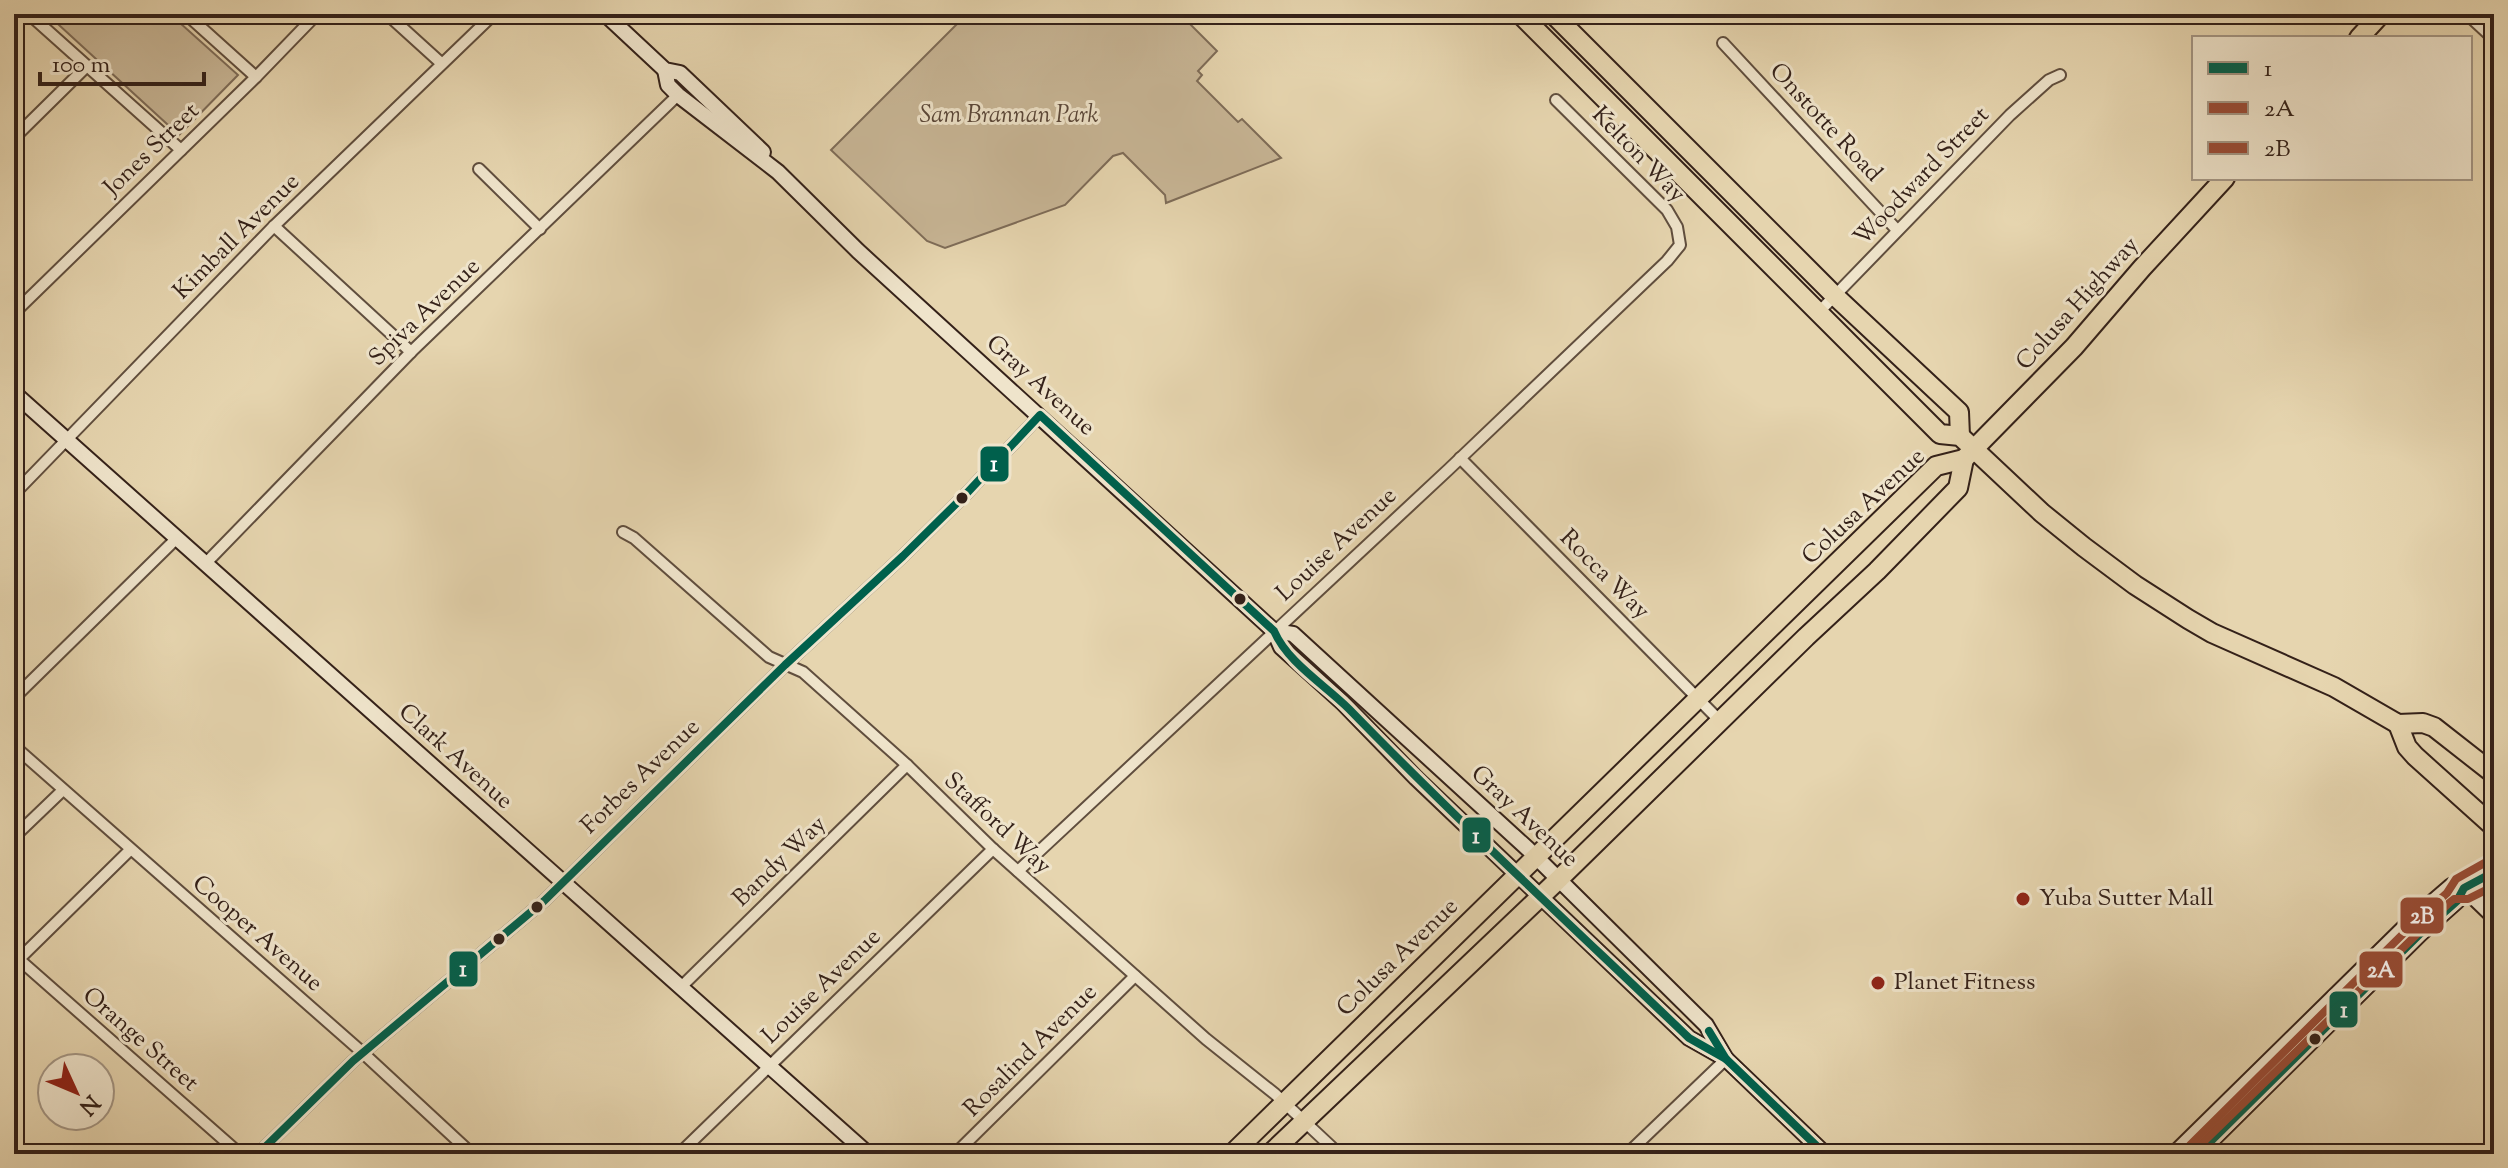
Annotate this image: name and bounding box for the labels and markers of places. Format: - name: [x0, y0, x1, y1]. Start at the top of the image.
- unlabelled marker: [954, 490, 970, 506]
- unlabelled marker: [1232, 591, 1248, 607]
- place label: Yuba Sutter Mall: [2039, 882, 2214, 916]
- marker: Yuba Sutter Mall: [2014, 890, 2032, 908]
- unlabelled marker: [529, 899, 545, 915]
- unlabelled marker: [491, 931, 507, 947]
- place label: Planet Fitness: [1894, 966, 2035, 1000]
- marker: Planet Fitness: [1869, 974, 1887, 992]
- unlabelled marker: [2307, 1031, 2323, 1047]

